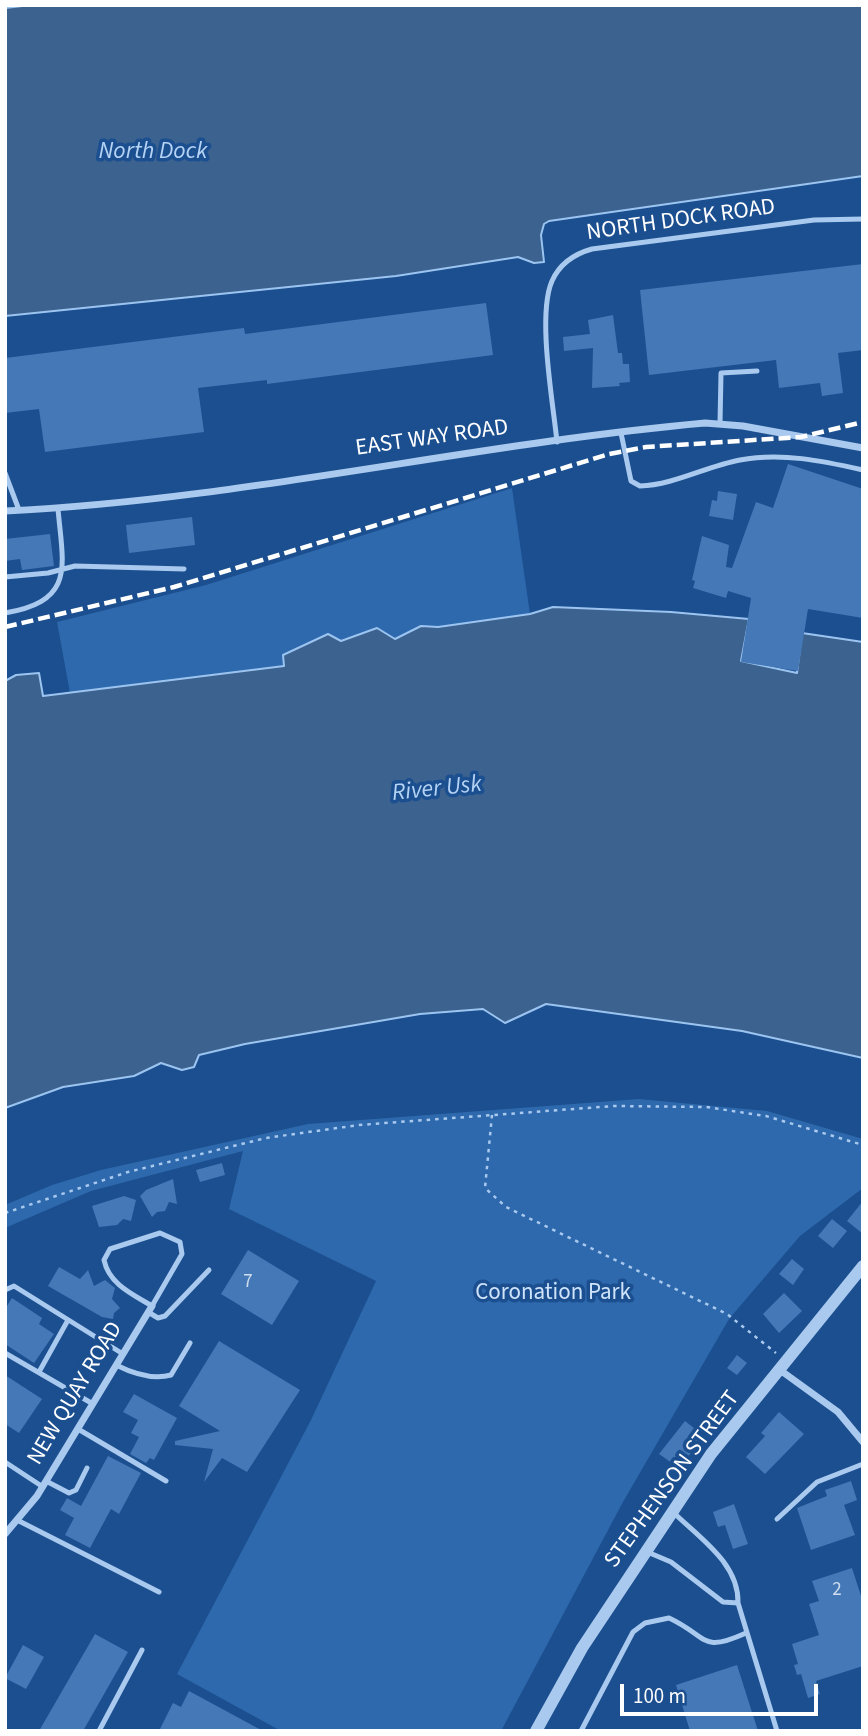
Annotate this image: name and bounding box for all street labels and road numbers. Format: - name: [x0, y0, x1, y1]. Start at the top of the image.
- street label: NORTH DOCK ROAD: [585, 194, 777, 248]
- street label: EAST WAY ROAD: [354, 415, 510, 463]
- street label: NEW QUAY ROAD: [22, 1318, 130, 1470]
- street label: STEPHENSON STREET: [599, 1386, 747, 1574]

